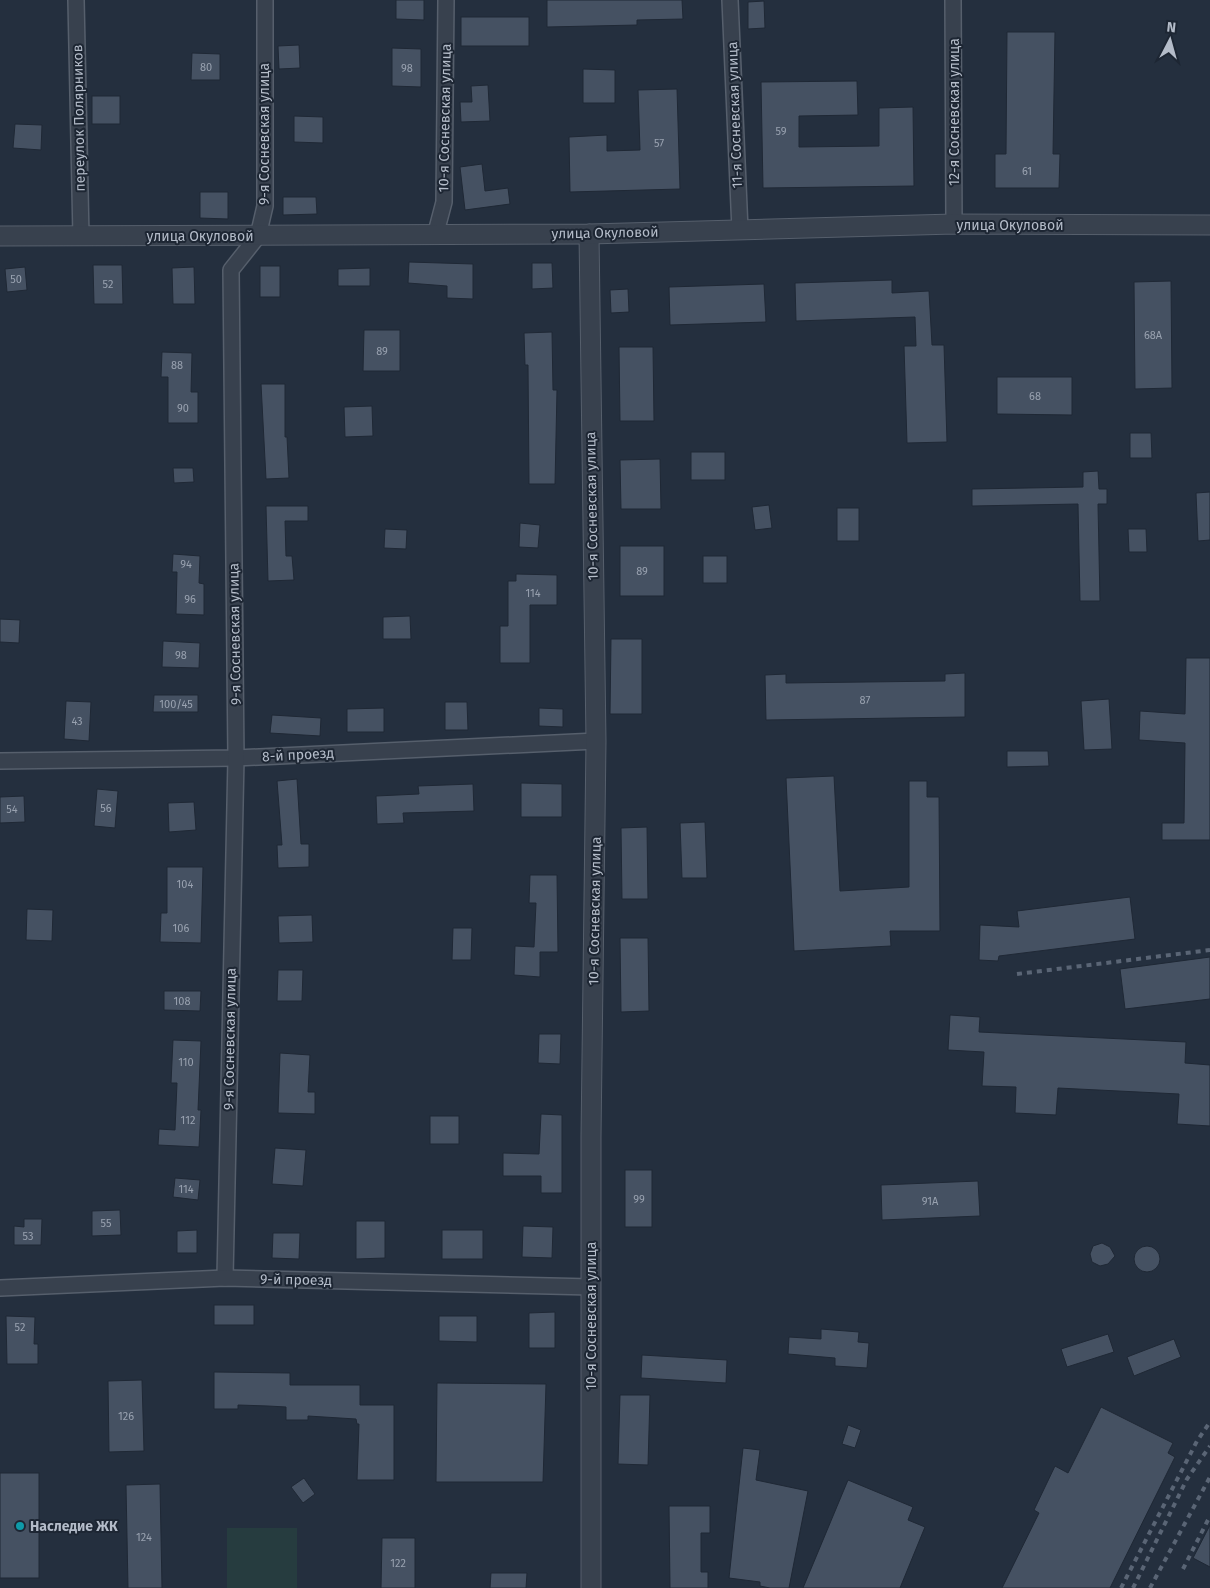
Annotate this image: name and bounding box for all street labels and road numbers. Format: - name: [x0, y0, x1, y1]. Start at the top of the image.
- street label: 12-я Сосневская улица: [946, 38, 963, 186]
- street label: 11-я Сосневская улица: [724, 41, 746, 189]
- street label: 10-я Сосневская улица: [435, 43, 455, 193]
- street label: переулок Полярников: [69, 44, 89, 192]
- street label: 9-я Сосневская улица: [256, 63, 273, 205]
- street label: улица Окуловой: [956, 217, 1064, 234]
- street label: улица Окуловой: [551, 224, 659, 242]
- street label: улица Окуловой: [146, 228, 254, 245]
- street label: 10-я Сосневская улица: [582, 431, 602, 581]
- street label: 9-я Сосневская улица: [225, 563, 245, 705]
- street label: 8-й проезд: [262, 745, 335, 765]
- street label: 10-я Сосневская улица: [585, 836, 605, 986]
- street label: 9-я Сосневская улица: [220, 968, 240, 1110]
- street label: 10-я Сосневская улица: [583, 1242, 600, 1390]
- street label: 9-й проезд: [260, 1271, 332, 1289]

